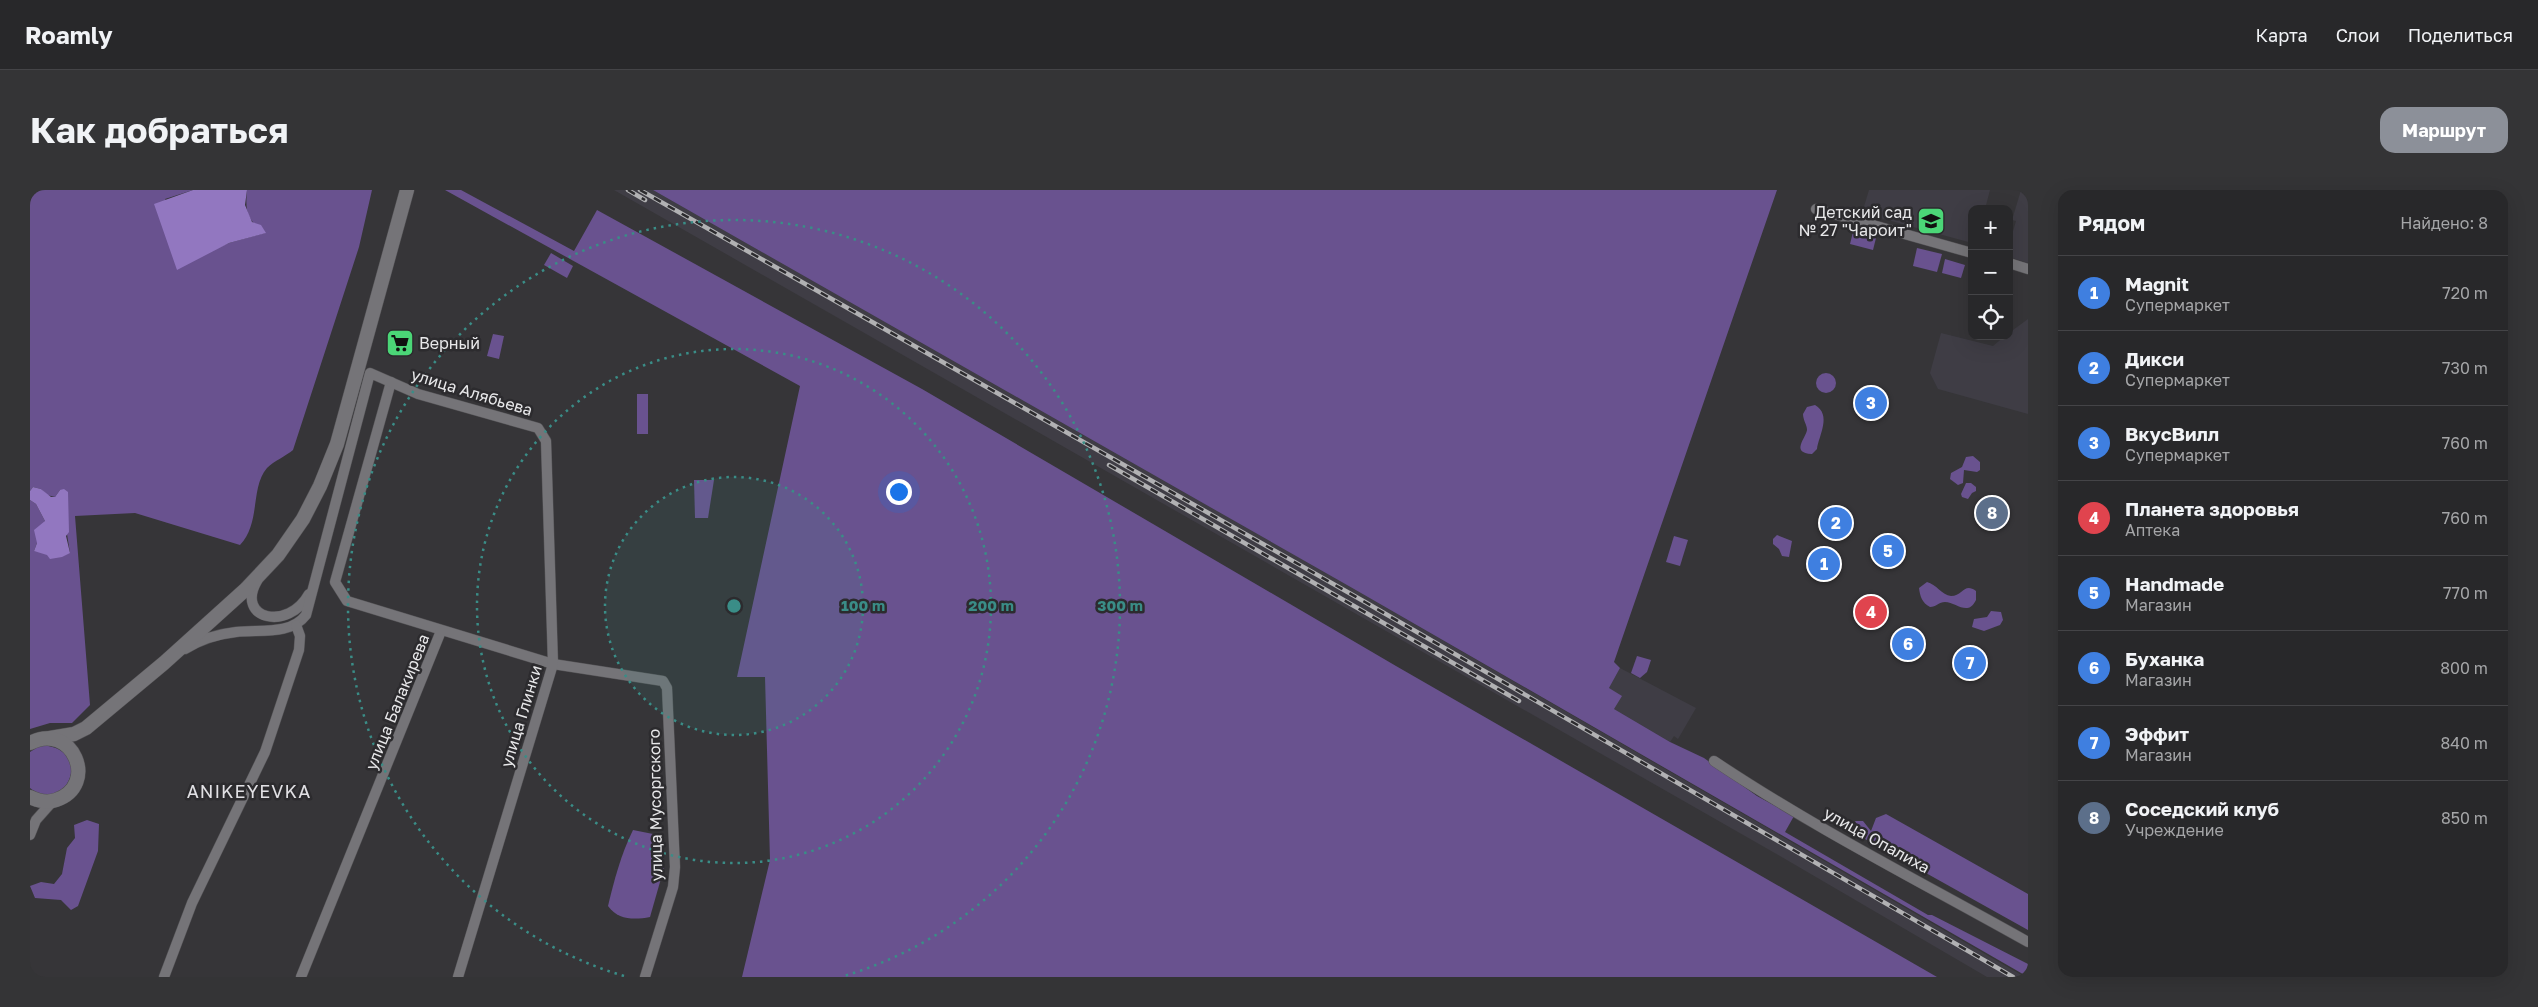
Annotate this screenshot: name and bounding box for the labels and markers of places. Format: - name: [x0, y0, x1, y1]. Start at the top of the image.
- place label: Детский сад № 27 "Чароит": [1798, 202, 1912, 240]
- school or university icon: Детский сад № 27 "Чароит": [1916, 206, 1946, 236]
- supermarket icon: Верный: [385, 328, 415, 358]
- place label: Верный: [419, 333, 480, 353]
- pin: 3: [1855, 384, 1887, 422]
- pin: 8: [1976, 494, 2008, 532]
- pin: 2: [1820, 504, 1852, 542]
- pin: 5: [1872, 532, 1904, 570]
- pin: 1: [1808, 545, 1840, 583]
- pin: 4: [1855, 593, 1887, 631]
- centre of rings: [725, 597, 743, 615]
- pin: 6: [1892, 625, 1924, 663]
- pin: 7: [1954, 644, 1986, 682]

